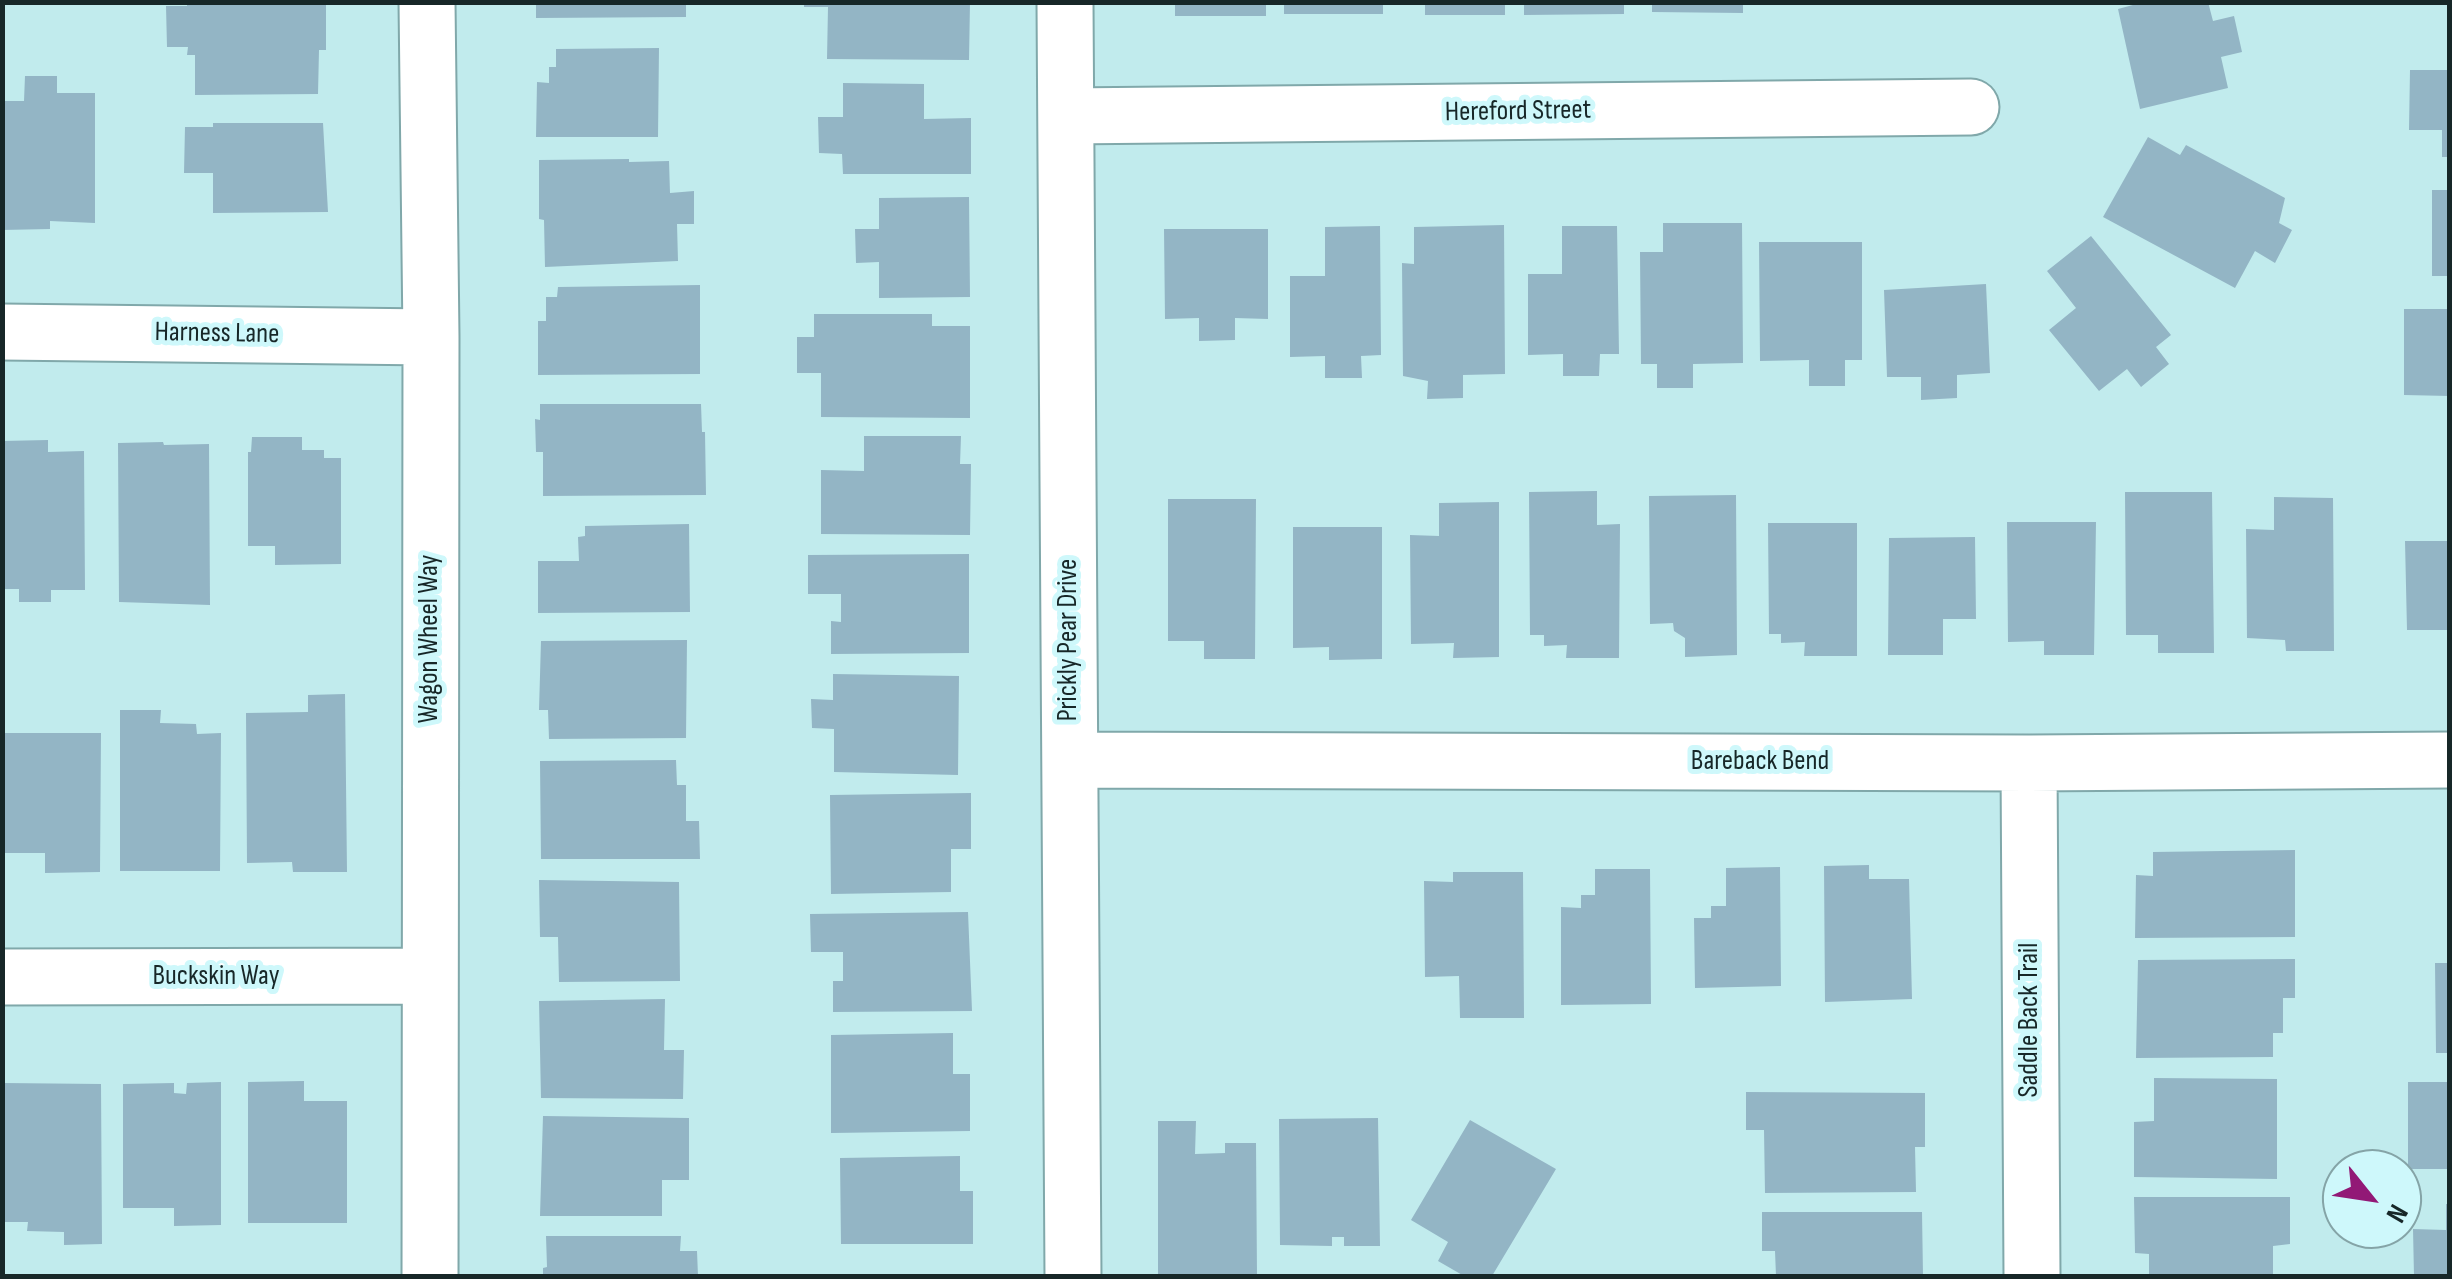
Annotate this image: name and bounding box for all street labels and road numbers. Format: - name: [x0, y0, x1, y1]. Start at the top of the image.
- street label: Hereford Street: [1445, 94, 1591, 130]
- street label: Harness Lane: [154, 316, 280, 352]
- street label: Wagon Wheel Way: [413, 555, 447, 723]
- street label: Prickly Pear Drive: [1052, 559, 1086, 721]
- street label: Bareback Bend: [1691, 745, 1829, 779]
- street label: Saddle Back Trail: [2013, 943, 2047, 1097]
- street label: Buckskin Way: [153, 960, 279, 994]

